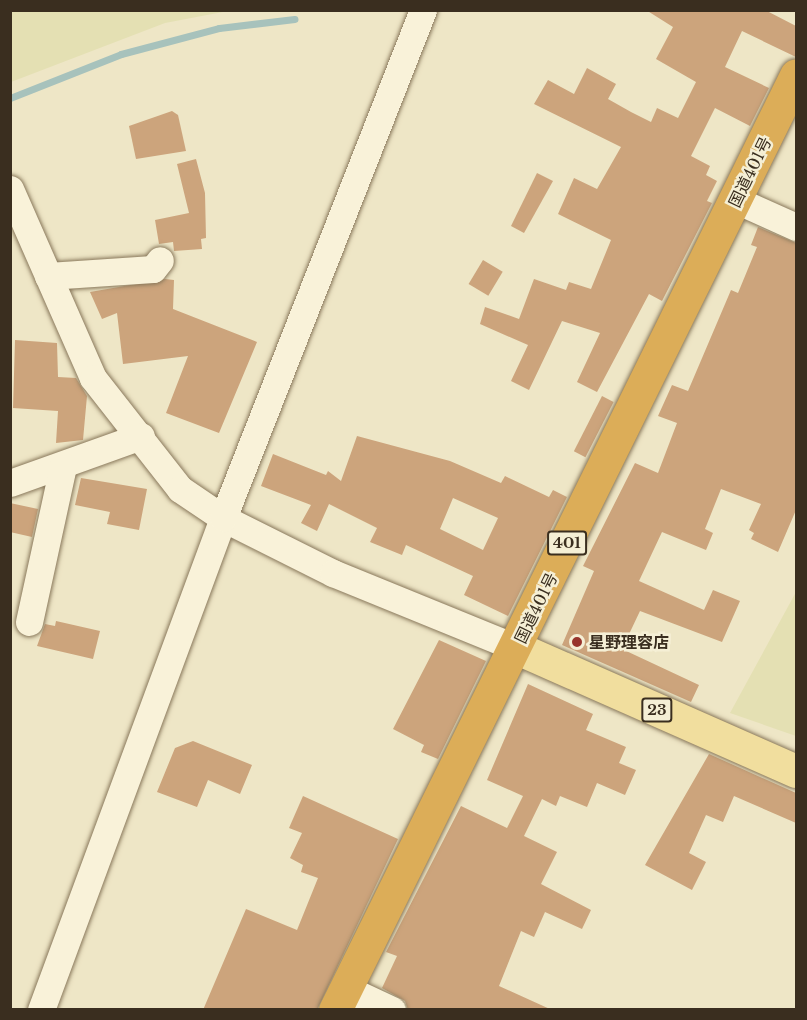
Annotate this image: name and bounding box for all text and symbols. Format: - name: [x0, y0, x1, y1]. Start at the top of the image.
- street label: 国道401号: [725, 134, 775, 210]
- road number: 401: [546, 531, 588, 555]
- street label: 国道401号: [511, 570, 561, 646]
- place label: 星野理容店: [589, 632, 669, 652]
- marker: 星野理容店: [570, 635, 584, 649]
- road number: 23: [640, 698, 674, 722]

